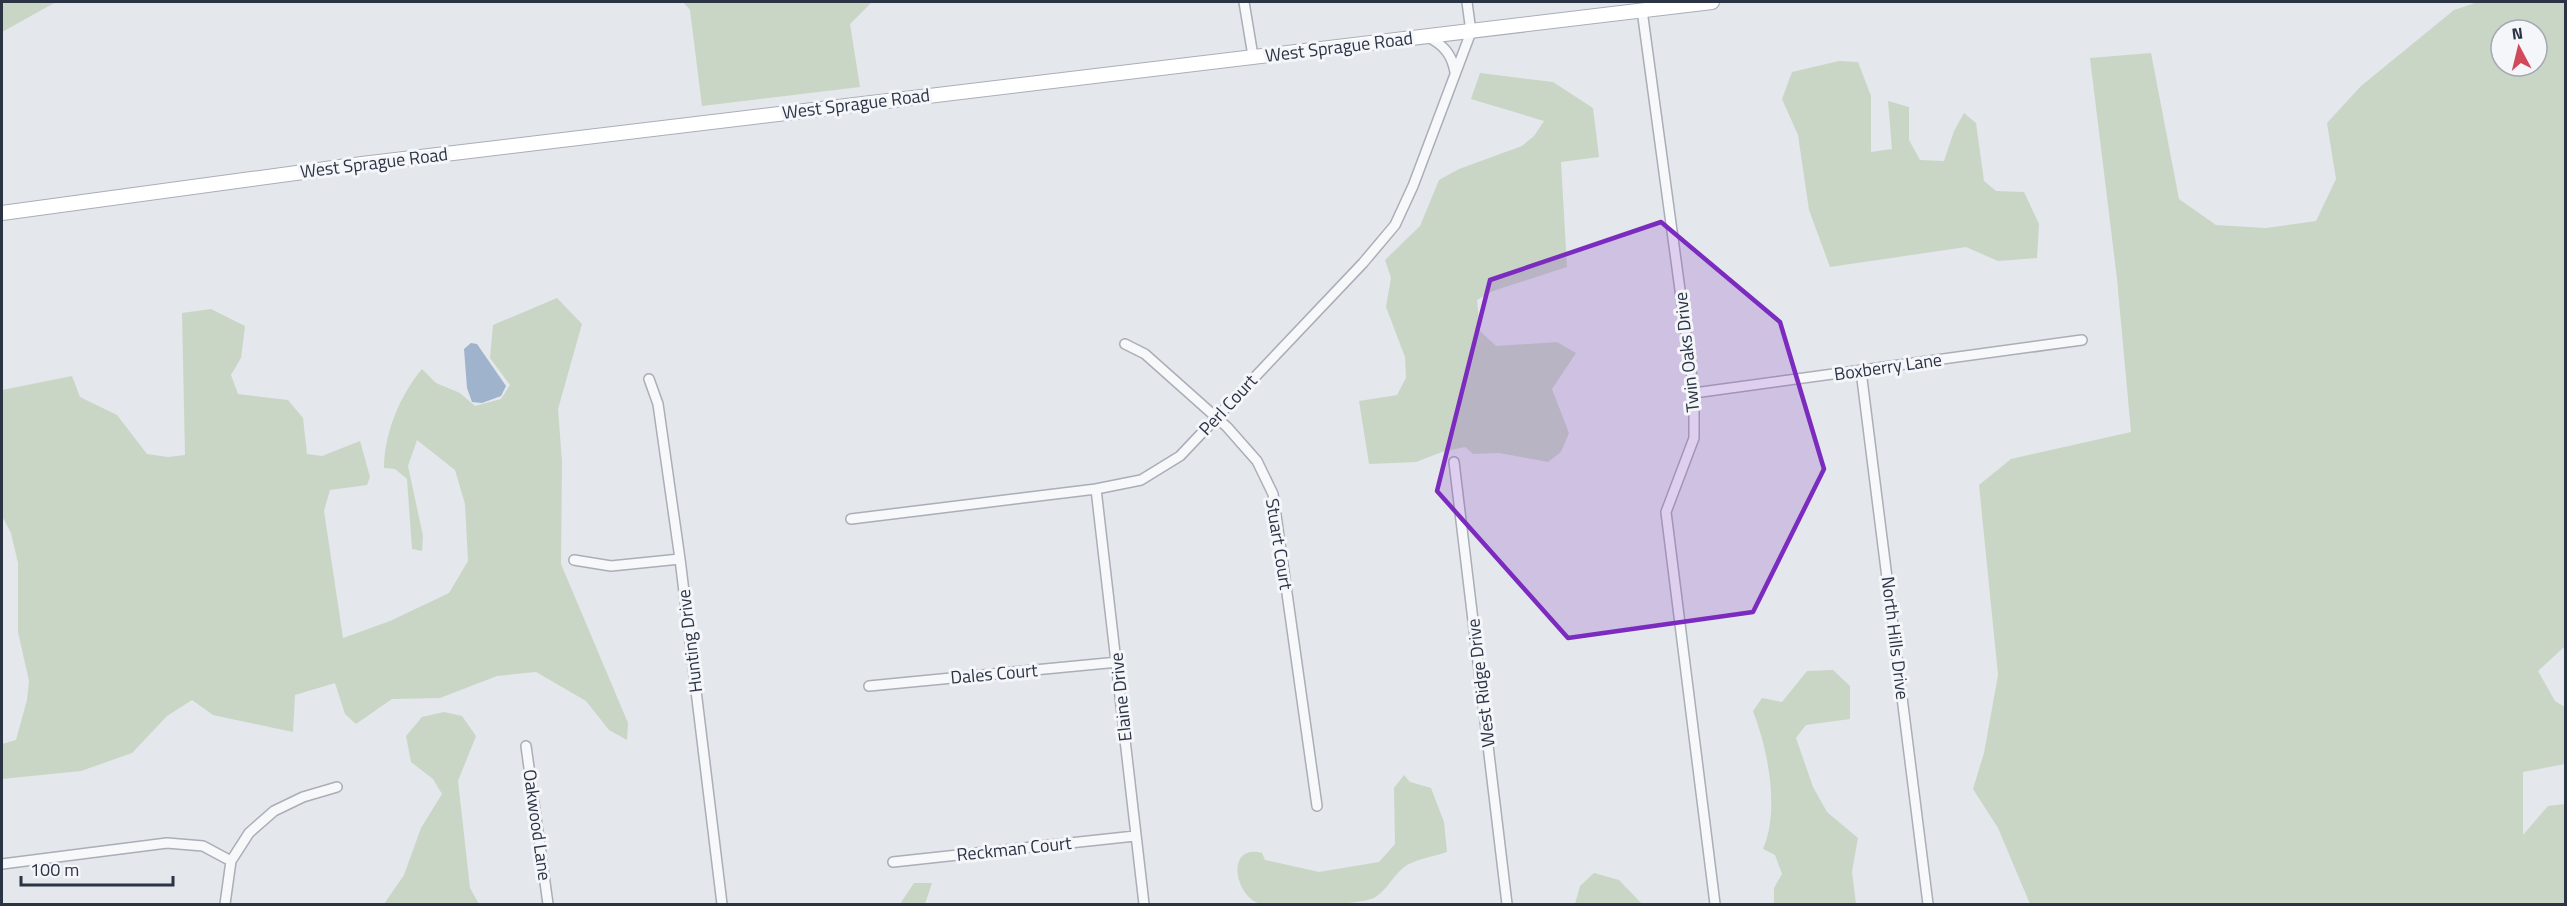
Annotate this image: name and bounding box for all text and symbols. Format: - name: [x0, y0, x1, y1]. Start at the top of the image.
- north arrow: [2489, 18, 2549, 78]
- text: N: [2510, 21, 2524, 46]
- street label: West Sprague Road: [1264, 24, 1414, 69]
- street label: West Sprague Road: [781, 81, 931, 126]
- street label: West Sprague Road: [299, 140, 449, 185]
- street label: Twin Oaks Drive: [1667, 291, 1706, 413]
- street label: Boxberry Lane: [1832, 346, 1944, 387]
- street label: Perl Court: [1192, 367, 1264, 441]
- street label: Stuart Court: [1259, 496, 1300, 592]
- street label: North Hills Drive: [1875, 575, 1916, 701]
- street label: Hunting Drive: [670, 588, 709, 694]
- street label: West Ridge Drive: [1459, 617, 1502, 749]
- street label: Elaine Drive: [1102, 651, 1139, 743]
- street label: Dales Court: [949, 656, 1039, 691]
- street label: Oakwood Lane: [516, 768, 559, 882]
- street label: Reckman Court: [955, 829, 1073, 868]
- scale bar: [21, 849, 172, 887]
- text: 100 m: [30, 856, 79, 883]

